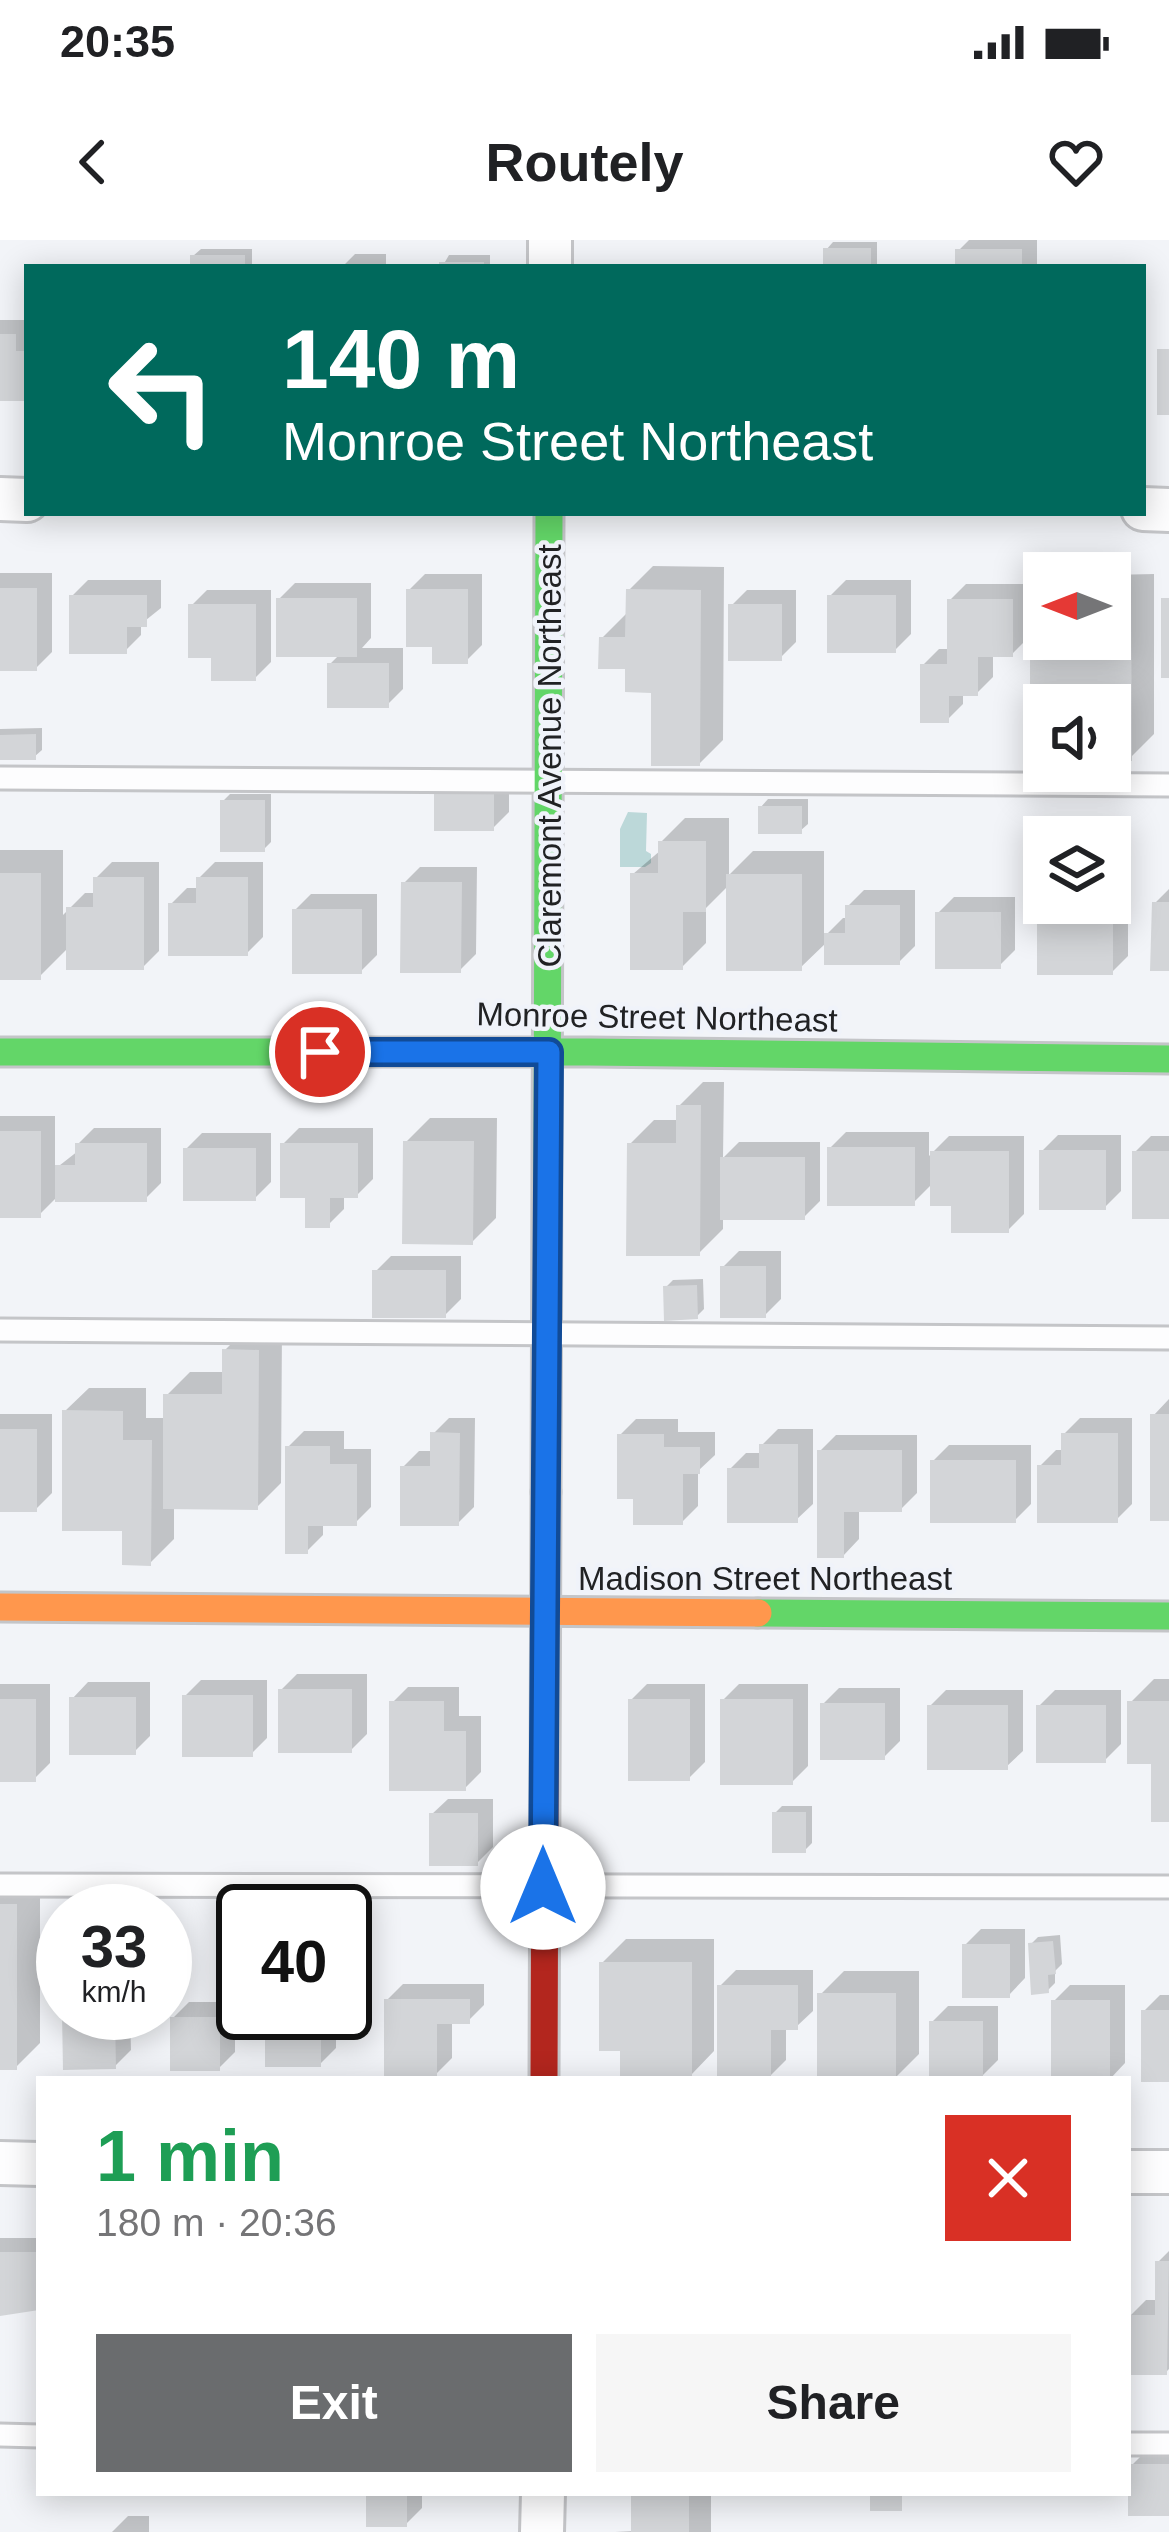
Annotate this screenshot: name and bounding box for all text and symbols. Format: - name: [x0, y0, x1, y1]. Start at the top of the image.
- text: 20:35: [60, 16, 175, 67]
- icon: back: [60, 129, 126, 195]
- icon: heart: [1043, 129, 1109, 195]
- text: Routely: [485, 132, 684, 192]
- icon: left: [84, 312, 240, 468]
- text: 140 m: [282, 312, 520, 406]
- text: Monroe Street Northeast: [282, 411, 873, 471]
- street label: Claremont Avenue Northeast: [531, 544, 568, 968]
- north arrow: [1023, 552, 1131, 660]
- map controls: [1023, 552, 1131, 924]
- button: sound: [1023, 684, 1131, 792]
- button: layers: [1023, 816, 1131, 924]
- street label: Monroe Street Northeast: [476, 995, 838, 1039]
- pin: [269, 1001, 371, 1103]
- icon: arrive: [287, 1019, 353, 1085]
- street label: Madison Street Northeast: [578, 1560, 952, 1597]
- position arrow: [480, 1824, 606, 1950]
- speed limit sign: 40: [216, 1884, 372, 2040]
- text: 33: [81, 1913, 147, 1980]
- text: km/h: [81, 1975, 147, 2008]
- button: close: [945, 2115, 1071, 2241]
- text: 1 min: [96, 2116, 284, 2196]
- text: 180 m · 20:36: [96, 2201, 337, 2244]
- button: Exit: [96, 2334, 572, 2472]
- button: Share: [596, 2334, 1071, 2472]

